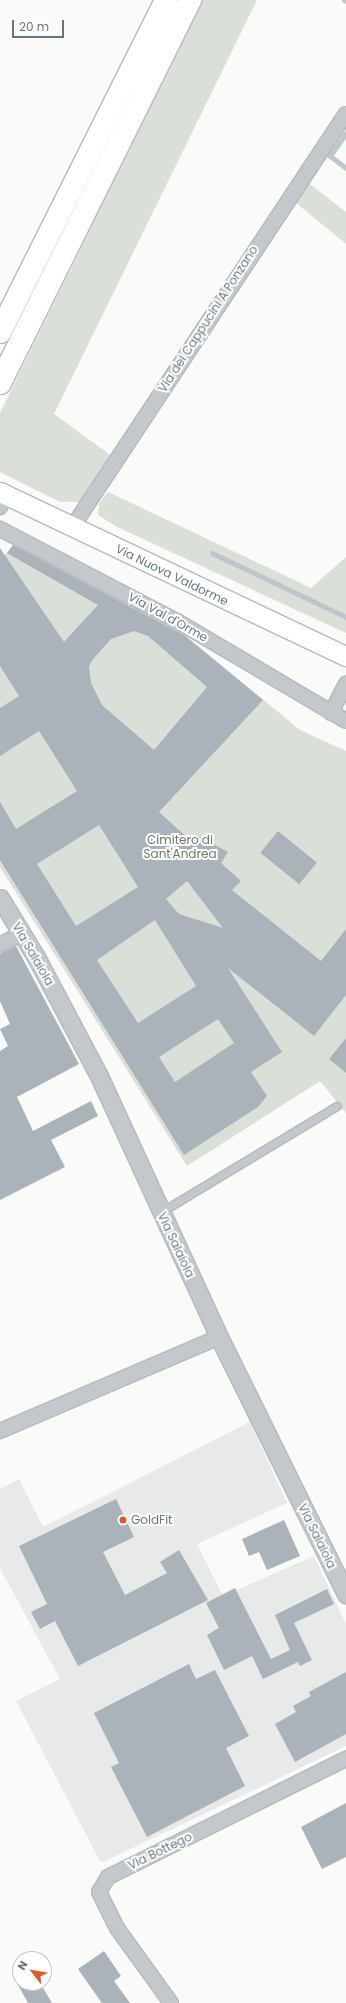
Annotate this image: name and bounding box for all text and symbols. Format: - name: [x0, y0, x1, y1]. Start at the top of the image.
- scale bar: [14, 12, 66, 38]
- text: 20 m: [19, 18, 49, 35]
- street label: Via dei Cappucini A Ponzano: [155, 243, 261, 395]
- street label: Via Nuova Valdorme: [113, 541, 231, 609]
- street label: Via Val d'Orme: [126, 589, 210, 645]
- park label: Cimitero di Sant'Andrea: [143, 833, 217, 861]
- street label: Via Salaiola: [9, 920, 57, 988]
- street label: Via Salaiola: [155, 1210, 197, 1280]
- street label: Via Salaiola: [295, 1501, 339, 1571]
- place label: GoldFit: [131, 1513, 172, 1527]
- marker: GoldFit: [118, 1515, 128, 1525]
- street label: Via Bottego: [126, 1829, 194, 1873]
- north arrow: [12, 1951, 52, 1991]
- text: N: [14, 1958, 32, 1973]

